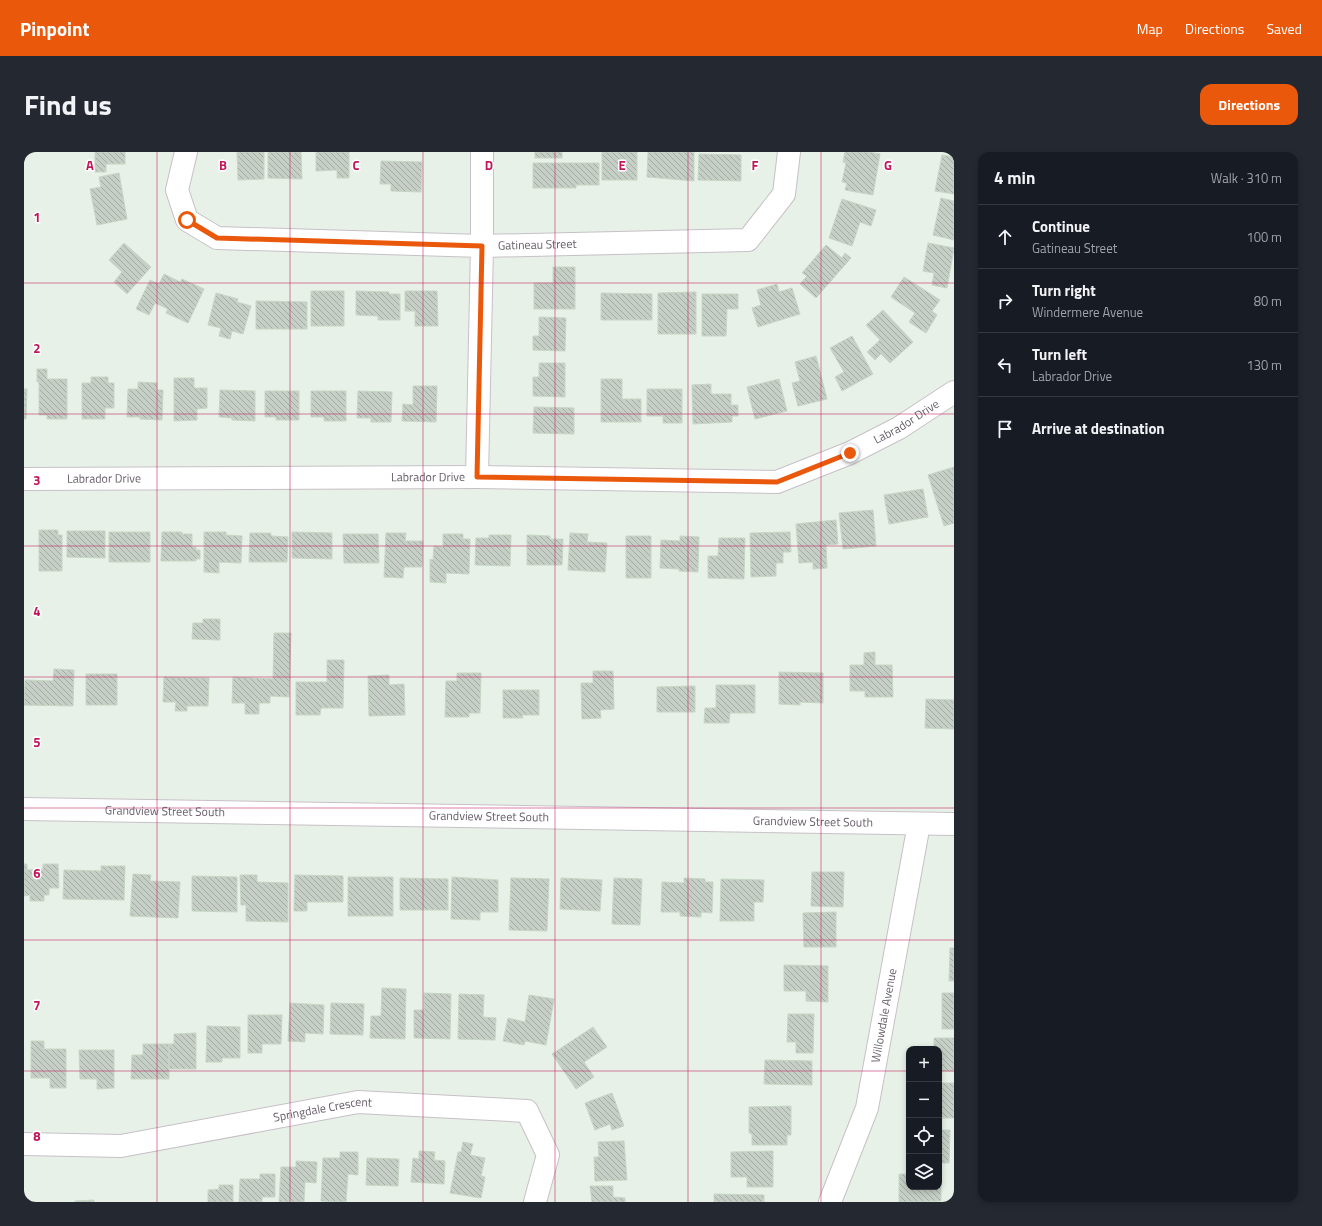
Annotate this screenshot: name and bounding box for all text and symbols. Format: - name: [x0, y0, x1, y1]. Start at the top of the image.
- text: Pinpoint: [20, 14, 89, 43]
- text: Map: [1137, 18, 1163, 39]
- text: Directions: [1185, 18, 1244, 39]
- text: Saved: [1266, 18, 1302, 39]
- text: Find us: [24, 83, 112, 126]
- button: Directions: [1200, 84, 1298, 125]
- text: A: [86, 155, 94, 175]
- text: B: [219, 155, 227, 175]
- text: C: [352, 155, 360, 175]
- text: D: [485, 155, 493, 175]
- text: E: [618, 155, 626, 175]
- text: F: [752, 155, 759, 175]
- text: G: [884, 155, 892, 175]
- text: 4 min: [994, 165, 1035, 191]
- text: Walk · 310 m: [1211, 168, 1282, 188]
- text: 1: [33, 207, 41, 227]
- route start: [178, 211, 196, 229]
- text: Continue: [1032, 215, 1090, 238]
- icon: ahead: [994, 226, 1016, 248]
- text: 100 m: [1246, 227, 1282, 247]
- street label: Gatineau Street: [498, 234, 578, 255]
- text: Gatineau Street: [1032, 238, 1117, 258]
- text: Turn right: [1032, 279, 1096, 302]
- icon: right: [994, 290, 1016, 312]
- text: 80 m: [1254, 291, 1282, 311]
- text: Windermere Avenue: [1032, 302, 1143, 322]
- text: 2: [33, 338, 41, 358]
- text: Turn left: [1032, 343, 1087, 366]
- icon: left: [994, 354, 1016, 376]
- text: 130 m: [1246, 355, 1282, 375]
- text: Labrador Drive: [1032, 366, 1112, 386]
- street label: Labrador Drive: [870, 394, 943, 449]
- text: Arrive at destination: [1032, 417, 1165, 440]
- icon: arrive: [994, 418, 1016, 440]
- route end: [841, 444, 859, 462]
- street label: Labrador Drive: [391, 467, 465, 486]
- street label: Labrador Drive: [67, 468, 141, 488]
- text: 3: [33, 470, 41, 490]
- text: 4: [33, 601, 41, 621]
- text: 5: [33, 732, 41, 752]
- street label: Grandview Street South: [105, 800, 225, 821]
- street label: Grandview Street South: [429, 806, 549, 826]
- street label: Grandview Street South: [753, 811, 873, 832]
- text: 6: [33, 863, 41, 883]
- street label: Willowdale Avenue: [865, 967, 901, 1064]
- text: 7: [33, 995, 41, 1015]
- map controls: [906, 1046, 942, 1190]
- button: +: [906, 1046, 942, 1082]
- button: −: [906, 1082, 942, 1118]
- street label: Springdale Crescent: [271, 1092, 373, 1127]
- button: locate: [906, 1118, 942, 1154]
- text: 8: [33, 1126, 41, 1146]
- button: layers: [906, 1154, 942, 1190]

